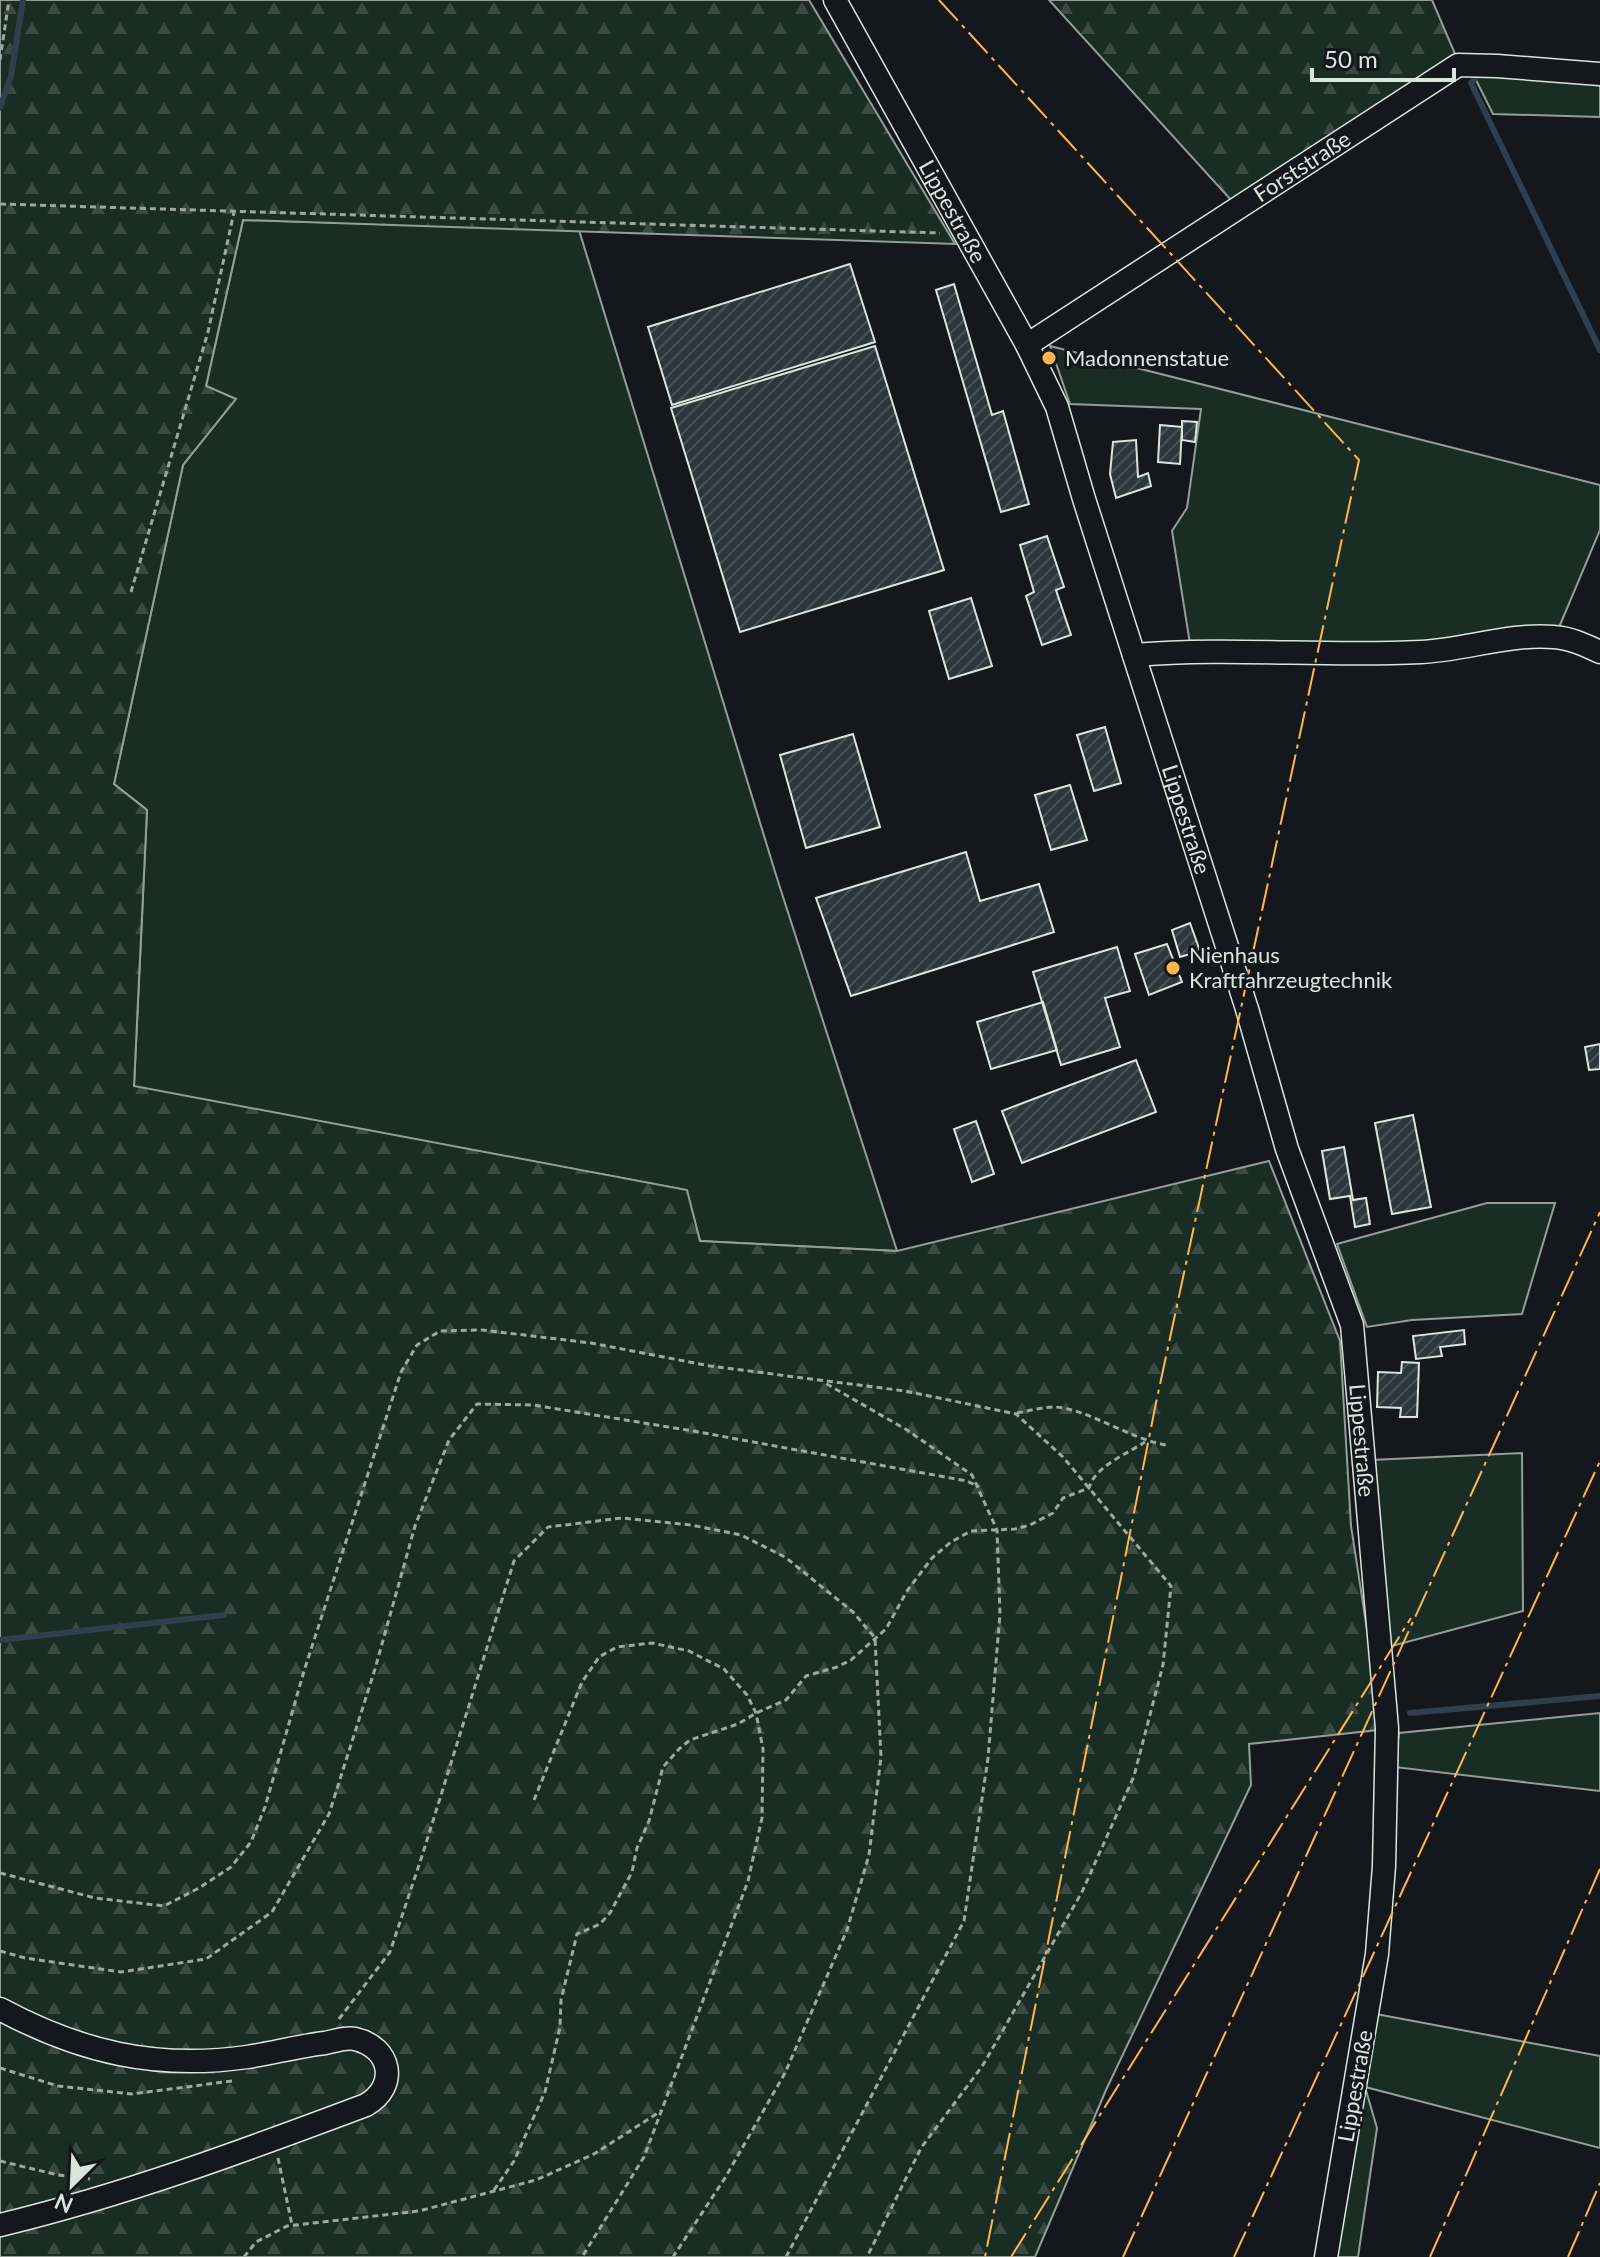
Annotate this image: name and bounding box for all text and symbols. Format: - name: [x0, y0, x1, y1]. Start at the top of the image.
- scale bar: [1312, 32, 1454, 82]
- text: 50 m: [1324, 44, 1378, 73]
- street label: Forststraße: [1248, 125, 1355, 207]
- street label: Lippestraße: [914, 155, 993, 267]
- place label: Madonnenstatue: [1065, 344, 1229, 371]
- marker: Madonnenstatue: [1040, 349, 1058, 367]
- street label: Lippestraße: [1157, 761, 1217, 877]
- place label: Nienhaus Kraftfahrzeugtechnik: [1189, 941, 1393, 993]
- marker: Nienhaus Kraftfahrzeugtechnik: [1164, 959, 1182, 977]
- street label: Lippestraße: [1344, 1383, 1381, 1498]
- street label: Lippestraße: [1331, 2028, 1378, 2144]
- north arrow: [32, 2145, 112, 2225]
- text: N: [50, 2188, 77, 2220]

